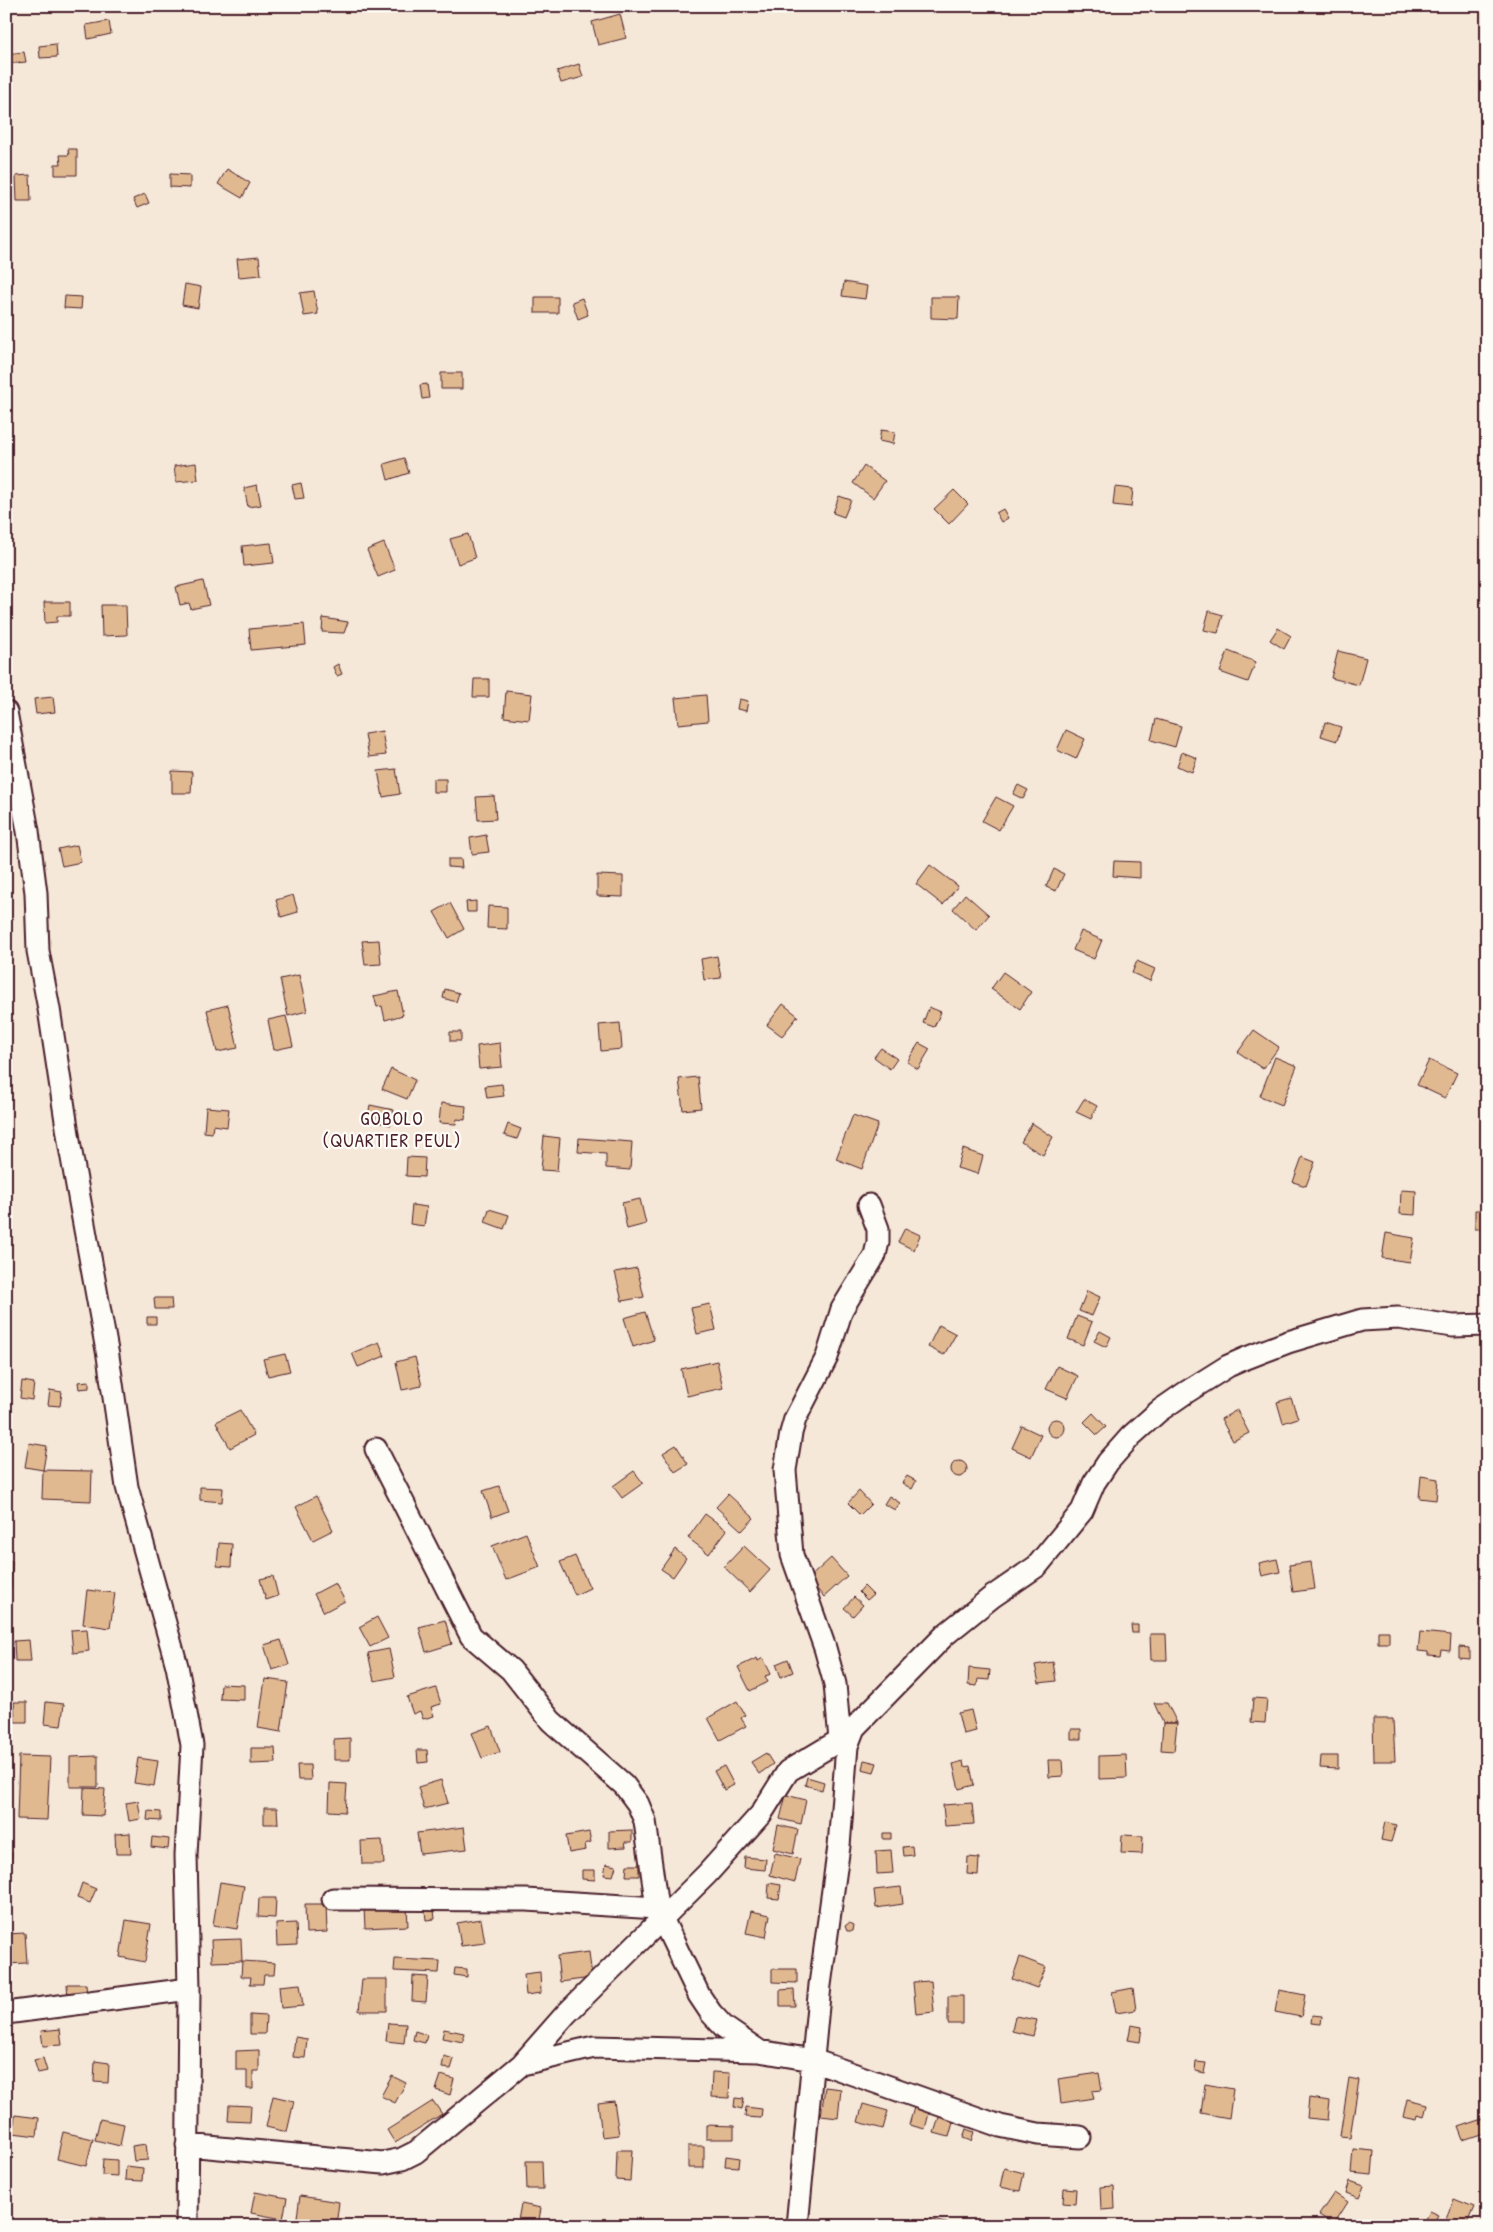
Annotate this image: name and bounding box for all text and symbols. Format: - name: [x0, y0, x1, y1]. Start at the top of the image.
- district label: GOBOLO (QUARTIER PEUL): [323, 1105, 461, 1153]

